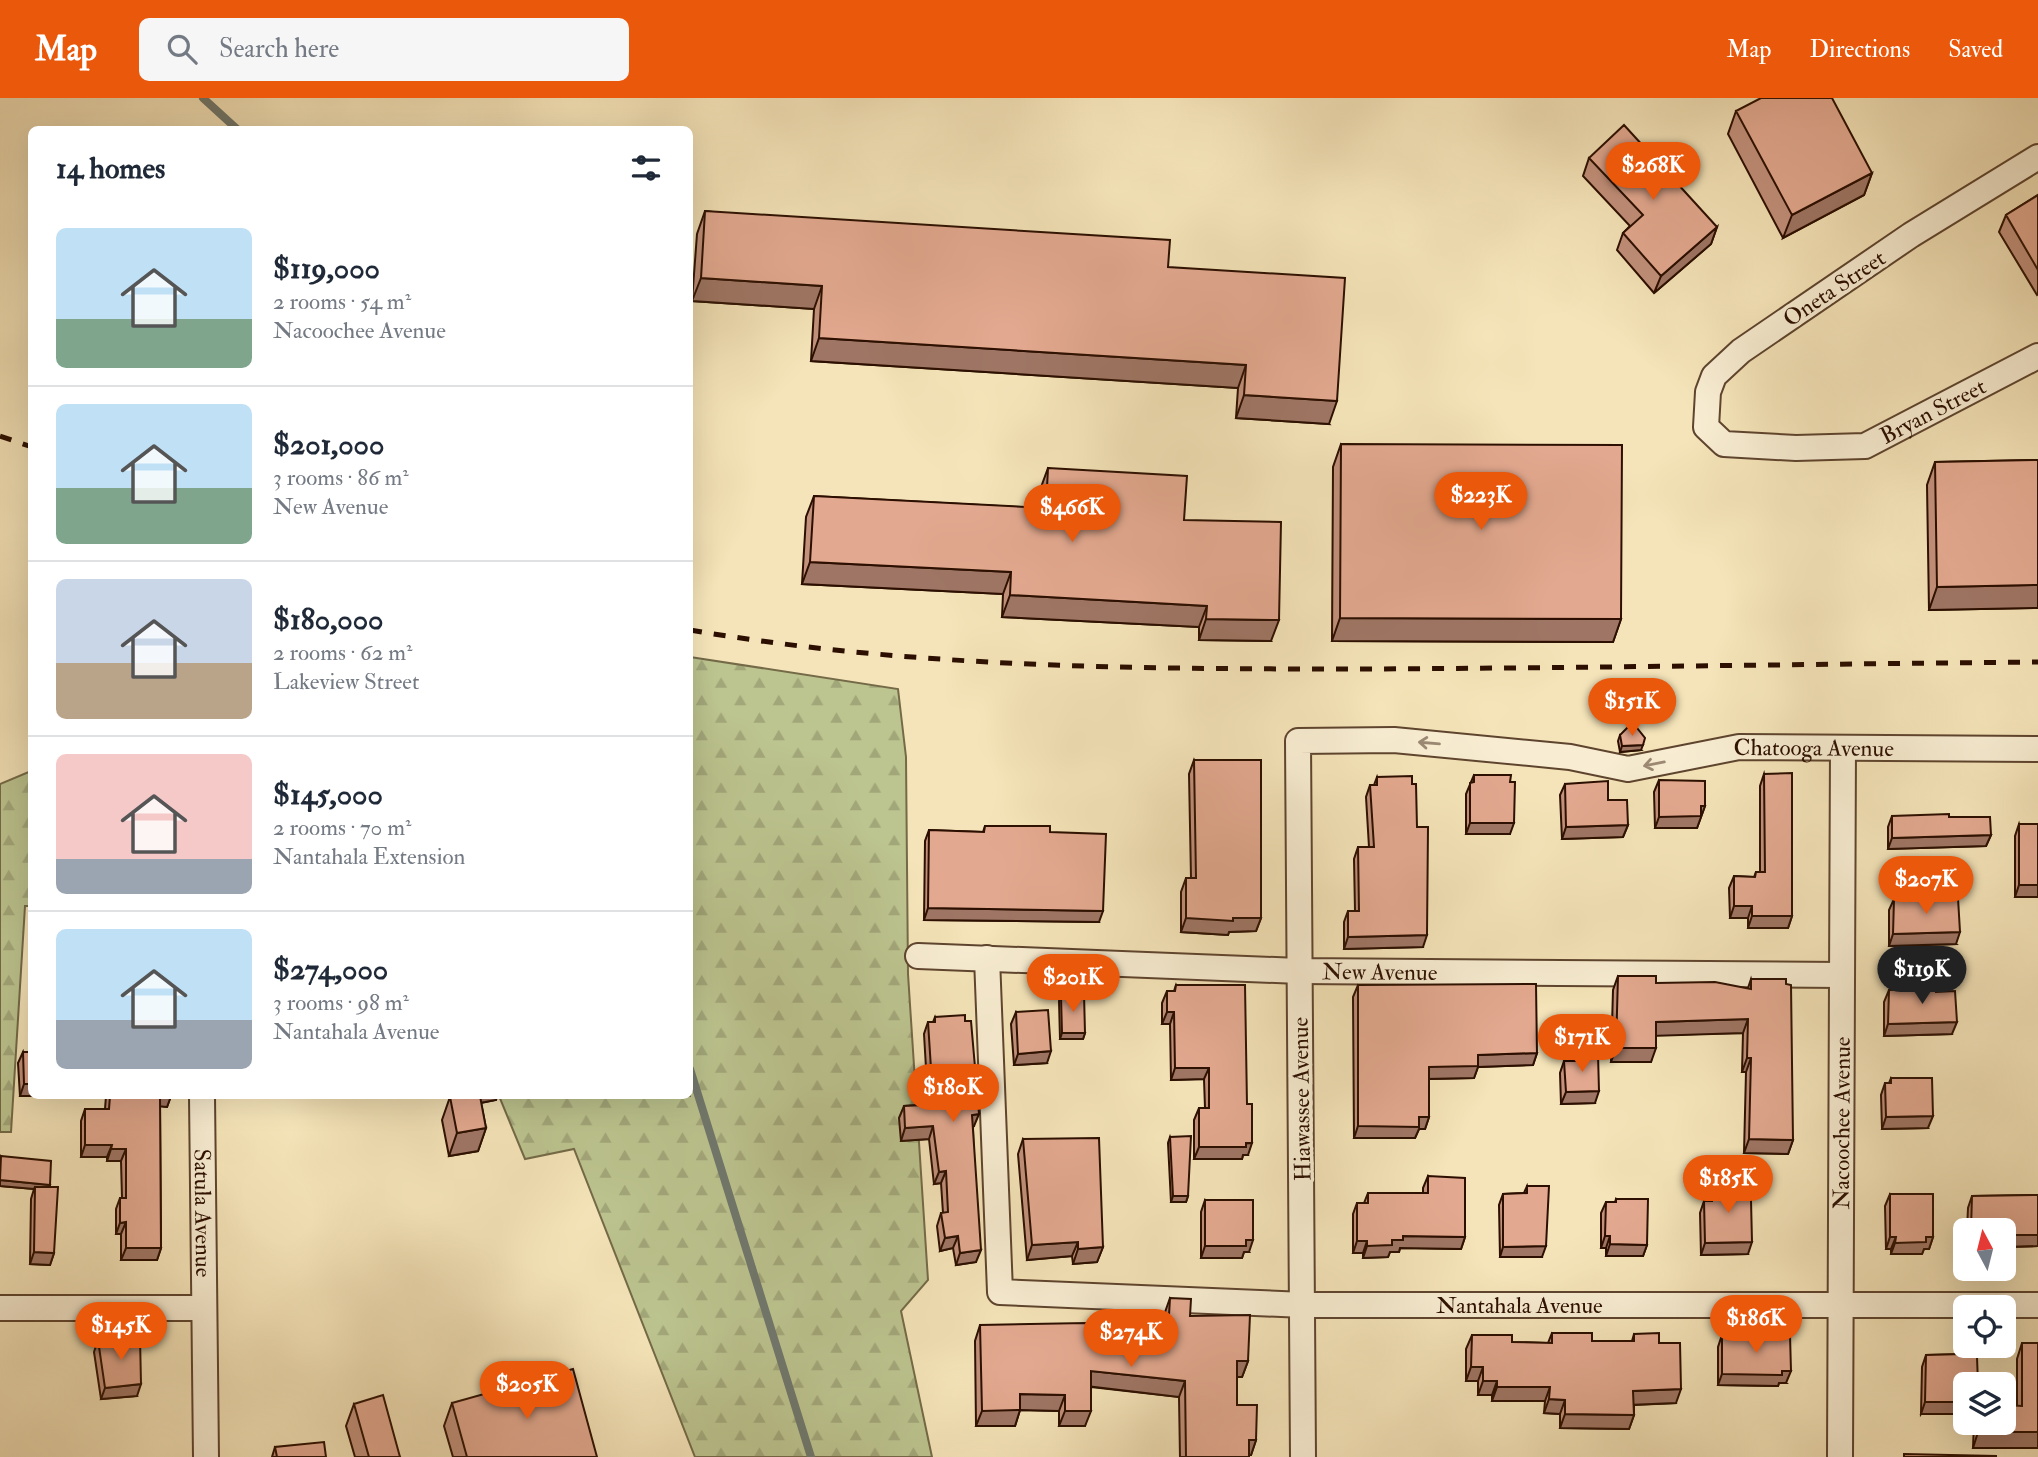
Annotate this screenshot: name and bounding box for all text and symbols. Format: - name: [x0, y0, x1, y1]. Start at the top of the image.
- search box: [139, 18, 629, 81]
- text: Map: [35, 29, 97, 70]
- icon: search: [163, 30, 201, 68]
- text: Search here: [219, 33, 339, 65]
- text: Map: [1726, 34, 1771, 65]
- text: Directions: [1809, 34, 1910, 65]
- text: Saved: [1948, 34, 2003, 65]
- pin: $268K: [1604, 142, 1702, 202]
- icon: filters: [627, 149, 665, 187]
- text: 14 homes: [56, 150, 165, 187]
- text: $268K: [1621, 150, 1685, 179]
- street label: Oneta Street: [1778, 244, 1891, 333]
- text: $119,000: [273, 250, 380, 287]
- icon: home: [112, 256, 196, 340]
- text: 2 rooms · 54 m²: [273, 287, 411, 316]
- text: Nacoochee Avenue: [273, 316, 446, 345]
- street label: Bryan Street: [1875, 372, 1991, 451]
- text: $201,000: [273, 426, 384, 463]
- icon: home: [112, 432, 196, 516]
- text: 3 rooms · 86 m²: [273, 463, 409, 492]
- pin: $223K: [1432, 472, 1530, 532]
- text: $223K: [1450, 480, 1512, 509]
- pin: $466K: [1023, 484, 1121, 544]
- text: New Avenue: [273, 492, 388, 521]
- text: $466K: [1040, 492, 1104, 521]
- text: $180,000: [273, 601, 383, 638]
- icon: home: [112, 607, 196, 691]
- text: 2 rooms · 62 m²: [273, 638, 412, 667]
- text: Lakeview Street: [273, 667, 419, 696]
- pin: $151K: [1583, 678, 1681, 738]
- text: $151K: [1604, 686, 1660, 715]
- street label: Chatooga Avenue: [1734, 733, 1894, 763]
- one-way arrow: [1419, 736, 1441, 749]
- one-way arrow: [1643, 758, 1666, 771]
- text: $145,000: [273, 776, 383, 813]
- icon: home: [112, 782, 196, 866]
- text: 2 rooms · 70 m²: [273, 813, 412, 842]
- text: Nantahala Extension: [273, 842, 465, 871]
- pin: $207K: [1877, 856, 1975, 916]
- text: $207K: [1894, 864, 1958, 893]
- pin: $119K: [1873, 946, 1971, 1006]
- text: $274,000: [273, 951, 388, 988]
- pin: $201K: [1024, 954, 1122, 1014]
- text: $119K: [1893, 954, 1951, 983]
- icon: home: [112, 957, 196, 1041]
- street label: New Avenue: [1322, 957, 1438, 987]
- text: $201K: [1043, 962, 1103, 991]
- text: 3 rooms · 98 m²: [273, 988, 409, 1017]
- pin: $171K: [1533, 1014, 1631, 1074]
- street label: Hiawassee Avenue: [1286, 1016, 1317, 1181]
- text: Nantahala Avenue: [273, 1017, 439, 1046]
- text: $171K: [1554, 1022, 1610, 1051]
- street label: Nacoochee Avenue: [1827, 1036, 1857, 1210]
- pin: $180K: [904, 1065, 1002, 1124]
- text: $180K: [923, 1072, 983, 1101]
- street label: Satula Avenue: [188, 1149, 218, 1278]
- pin: $185K: [1679, 1156, 1777, 1215]
- text: $185K: [1699, 1163, 1757, 1192]
- north arrow: [1953, 1218, 2016, 1281]
- map controls: [1953, 1218, 2016, 1435]
- street label: Nantahala Avenue: [1436, 1291, 1603, 1320]
- button: locate: [1953, 1295, 2016, 1358]
- pin: $186K: [1707, 1296, 1805, 1355]
- pin: $145K: [72, 1302, 170, 1362]
- text: $186K: [1726, 1303, 1786, 1332]
- text: $145K: [91, 1310, 151, 1339]
- pin: $274K: [1082, 1310, 1180, 1369]
- text: $274K: [1099, 1317, 1163, 1346]
- pin: $205K: [478, 1362, 576, 1421]
- text: $205K: [496, 1369, 558, 1398]
- button: layers: [1953, 1372, 2016, 1435]

